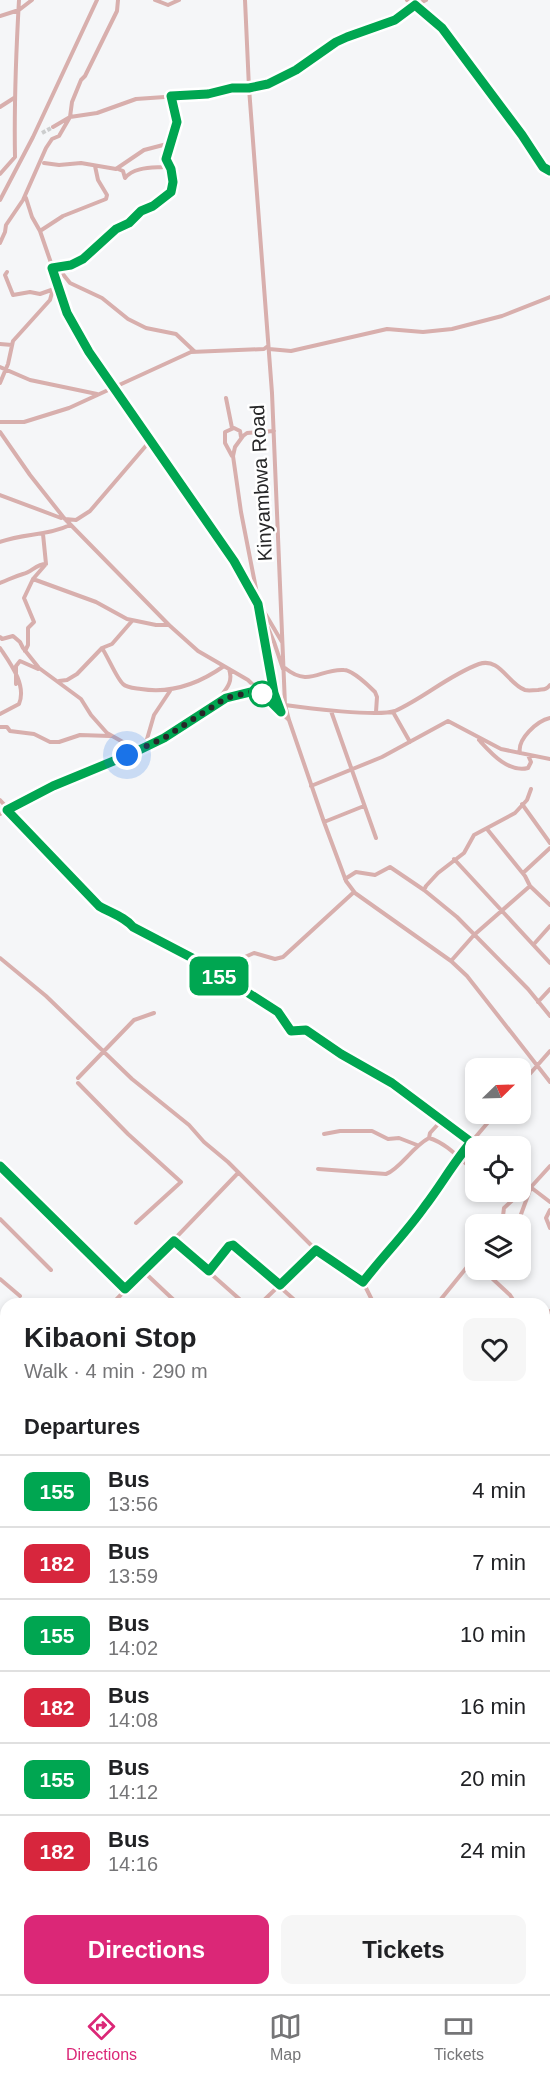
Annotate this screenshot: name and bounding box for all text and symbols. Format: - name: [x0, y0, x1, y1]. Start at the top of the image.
- street label: Kinyambwa Road: [246, 404, 276, 562]
- unlabelled marker: [249, 681, 275, 707]
- your location: [112, 740, 142, 770]
- line badge: 155: [184, 956, 254, 996]
- text: 155: [201, 965, 237, 988]
- north arrow: [465, 1058, 531, 1124]
- map controls: [465, 1058, 531, 1280]
- button: locate: [465, 1136, 531, 1202]
- button: layers: [465, 1214, 531, 1280]
- button: heart: [463, 1318, 526, 1381]
- text: Kibaoni Stop: [24, 1322, 197, 1353]
- text: Walk · 4 min · 290 m: [24, 1360, 208, 1382]
- text: Departures: [24, 1414, 140, 1439]
- text: Bus: [108, 1467, 150, 1492]
- text: 4 min: [472, 1478, 526, 1503]
- text: 155: [39, 1480, 75, 1503]
- text: 13:56: [108, 1493, 158, 1515]
- text: Bus: [108, 1539, 150, 1564]
- text: 7 min: [472, 1550, 526, 1575]
- text: 182: [39, 1552, 75, 1575]
- text: 13:59: [108, 1565, 158, 1587]
- text: Bus: [108, 1611, 150, 1636]
- text: 10 min: [460, 1622, 526, 1647]
- text: 155: [39, 1624, 75, 1647]
- text: 14:02: [108, 1637, 158, 1659]
- text: Bus: [108, 1683, 150, 1708]
- text: 16 min: [460, 1694, 526, 1719]
- text: 182: [39, 1696, 75, 1719]
- text: 14:08: [108, 1709, 158, 1731]
- text: Bus: [108, 1755, 150, 1780]
- text: 20 min: [460, 1766, 526, 1791]
- text: 155: [39, 1768, 75, 1791]
- text: 14:12: [108, 1781, 158, 1803]
- text: Bus: [108, 1827, 150, 1852]
- text: 24 min: [460, 1838, 526, 1863]
- text: 182: [39, 1840, 75, 1863]
- text: 14:16: [108, 1853, 158, 1875]
- button: Directions: [24, 1915, 269, 1984]
- button: Tickets: [281, 1915, 526, 1984]
- tab: Directions: [66, 2010, 137, 2064]
- tab: Map: [269, 2010, 302, 2064]
- tab: Tickets: [434, 2010, 484, 2064]

